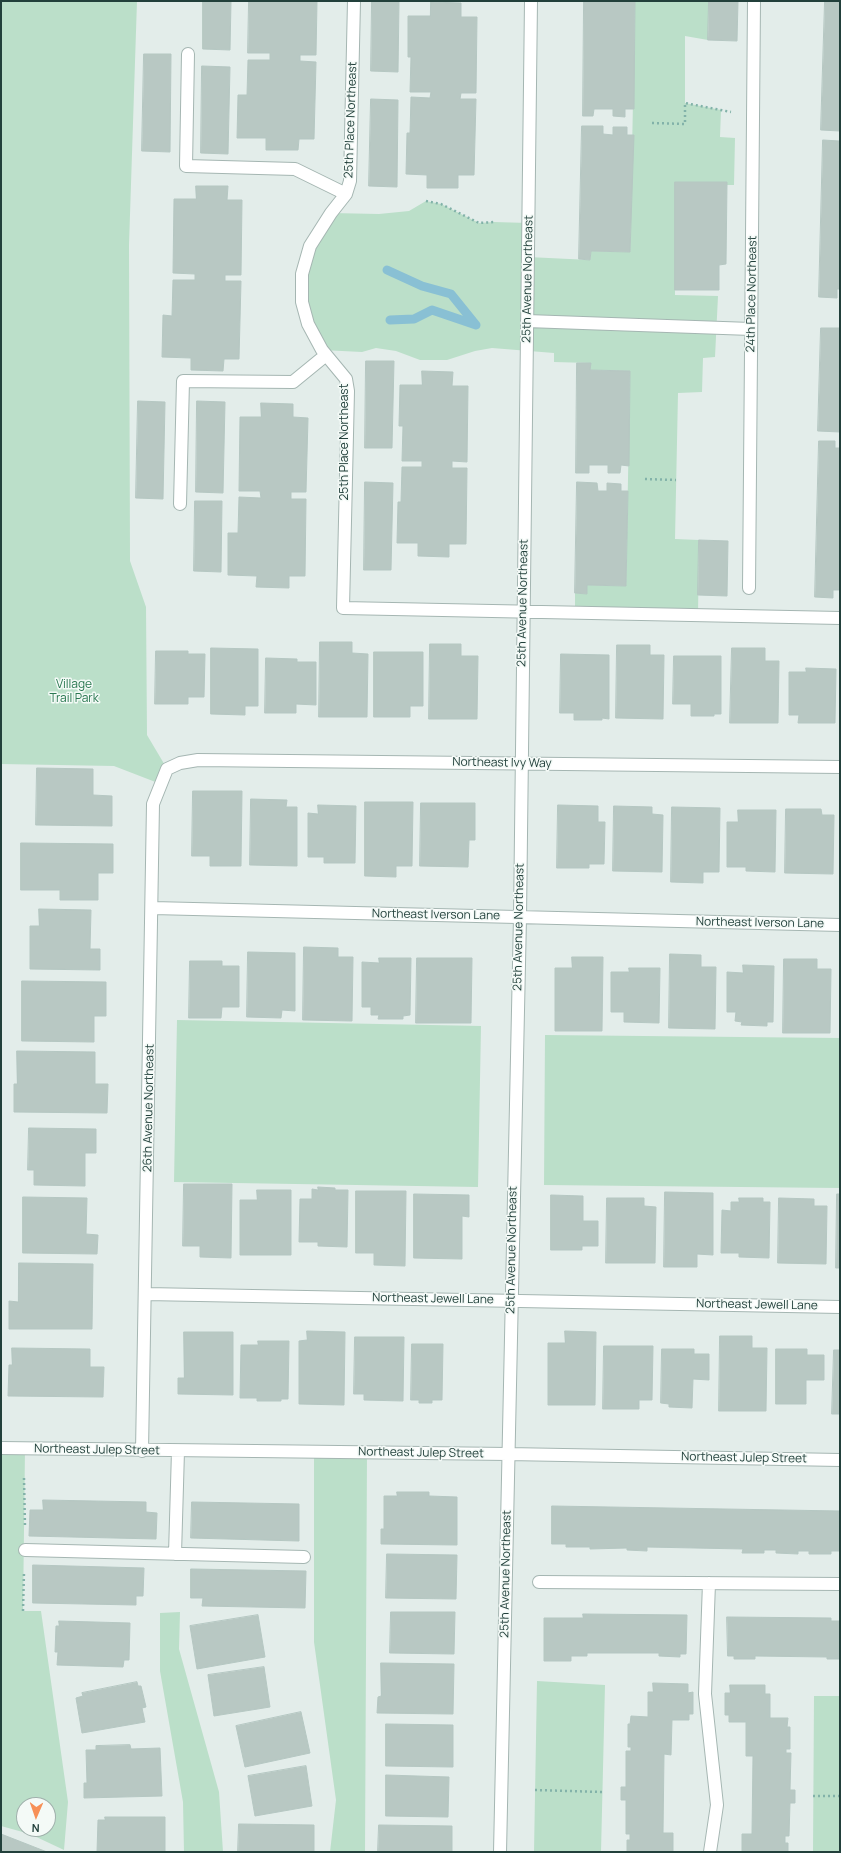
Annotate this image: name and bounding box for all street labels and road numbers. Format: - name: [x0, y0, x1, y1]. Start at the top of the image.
- street label: 25th Place Northeast: [342, 61, 360, 179]
- street label: 25th Avenue Northeast: [520, 215, 536, 343]
- street label: 24th Place Northeast: [744, 235, 760, 353]
- street label: 25th Place Northeast: [338, 384, 352, 500]
- street label: 25th Avenue Northeast: [515, 539, 531, 667]
- street label: Northeast Ivy Way: [452, 755, 552, 771]
- street label: 25th Avenue Northeast: [511, 863, 527, 991]
- street label: Northeast Iverson Lane: [372, 907, 500, 923]
- street label: Northeast Iverson Lane: [696, 915, 824, 931]
- street label: 26th Avenue Northeast: [141, 1044, 157, 1172]
- street label: 25th Avenue Northeast: [504, 1186, 520, 1314]
- street label: Northeast Jewell Lane: [372, 1291, 494, 1307]
- street label: Northeast Jewell Lane: [696, 1297, 818, 1313]
- street label: Northeast Julep Street: [34, 1442, 160, 1458]
- street label: Northeast Julep Street: [358, 1445, 484, 1461]
- street label: Northeast Julep Street: [681, 1450, 807, 1466]
- street label: 25th Avenue Northeast: [498, 1510, 514, 1638]

